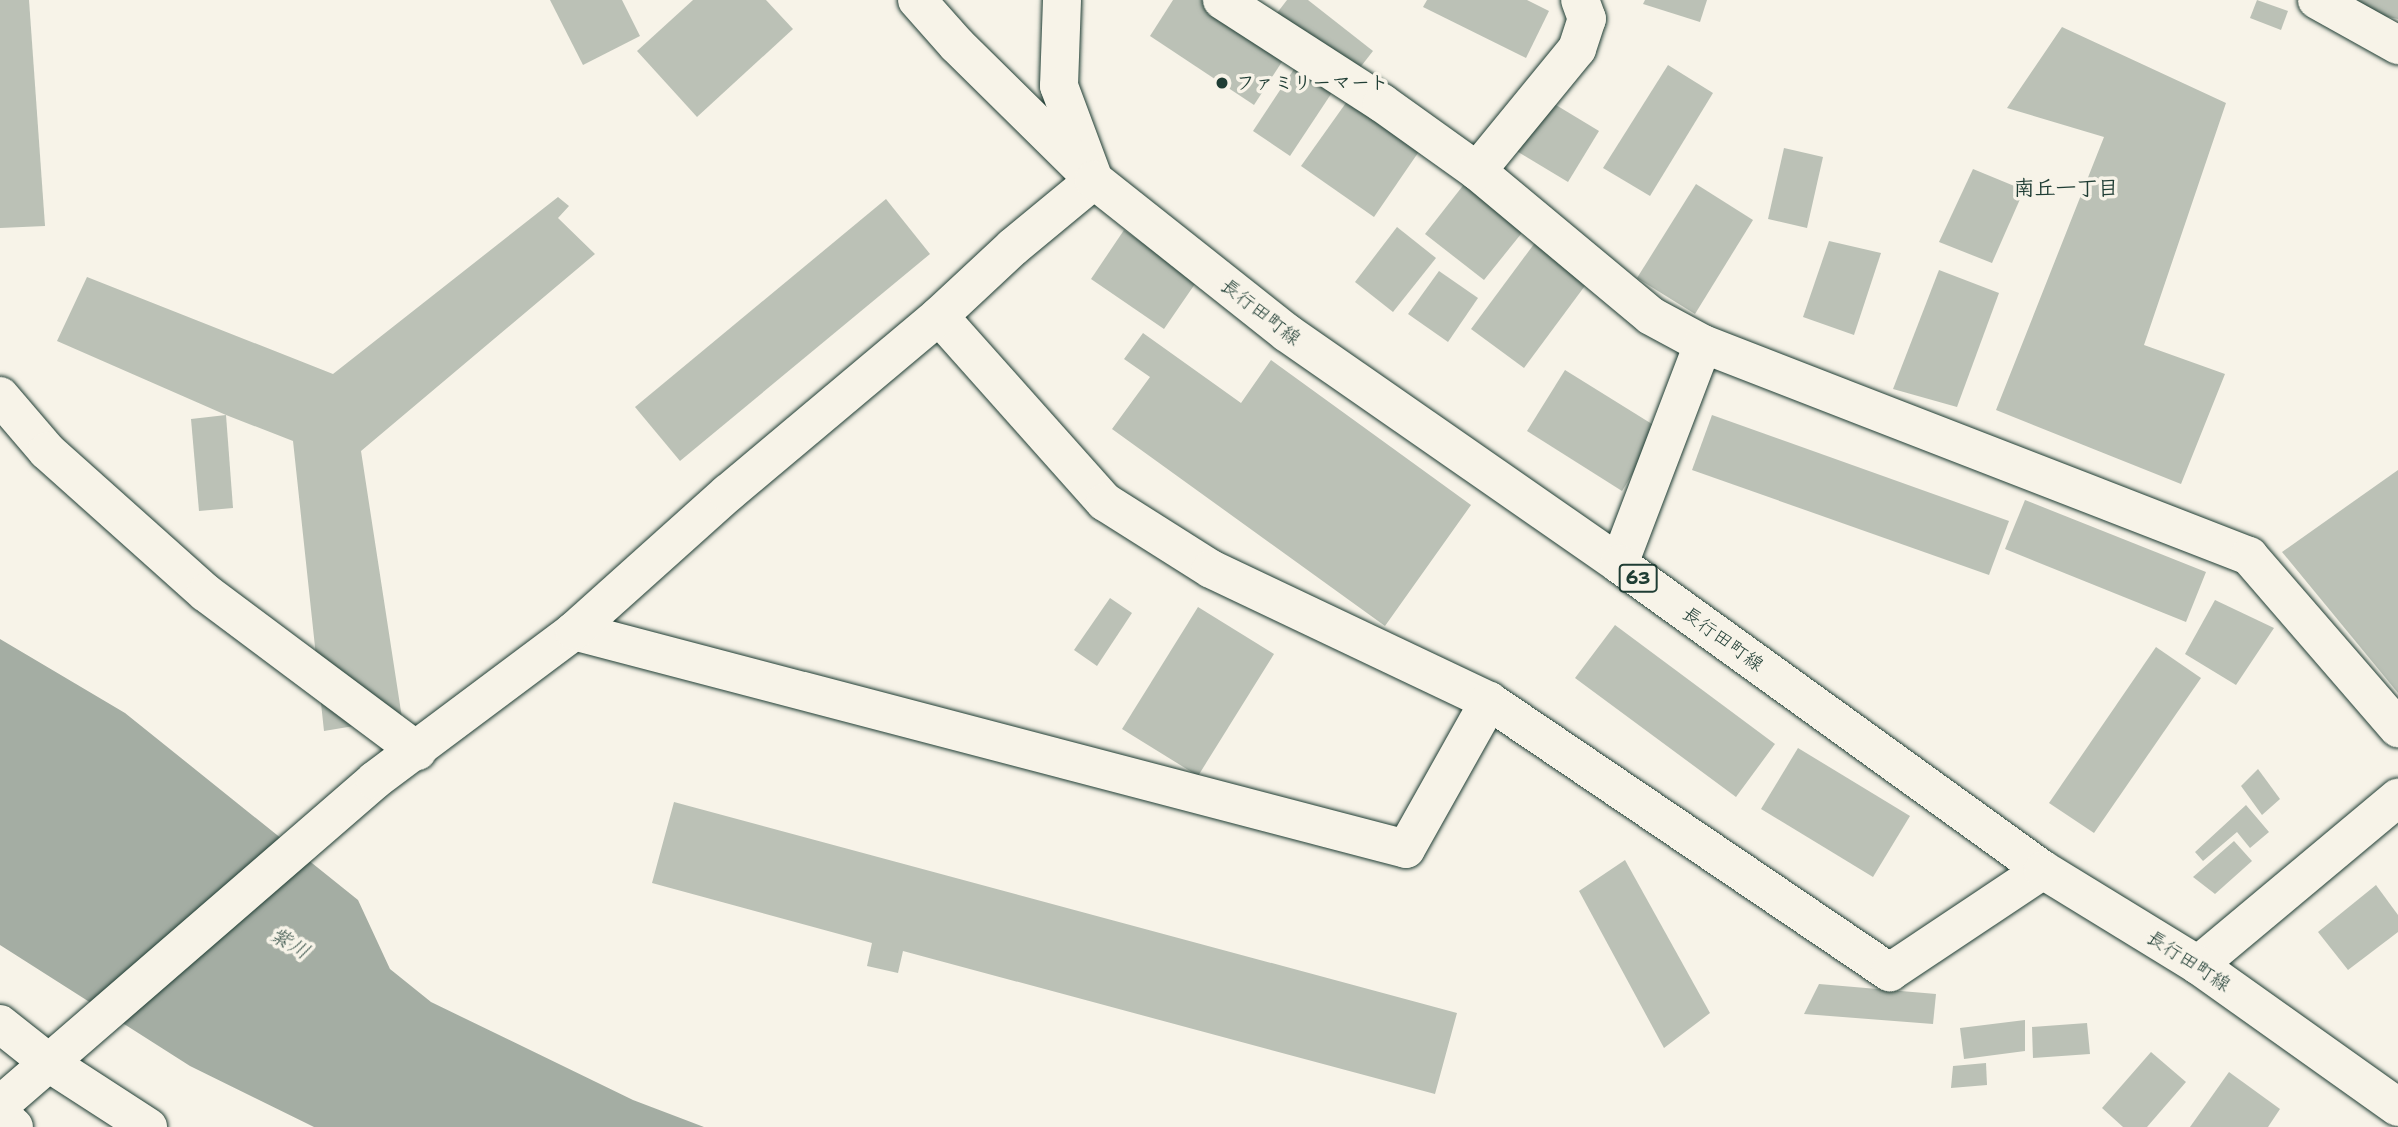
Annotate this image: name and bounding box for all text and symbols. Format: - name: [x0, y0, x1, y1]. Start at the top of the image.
- place label: ファミリーマート: [1236, 72, 1388, 94]
- marker: ファミリーマート: [1214, 75, 1230, 91]
- district label: 南丘一丁目: [2014, 175, 2118, 201]
- street label: 長行田町線: [1217, 274, 1305, 350]
- road number: 63: [1617, 564, 1659, 592]
- street label: 長行田町線: [1678, 602, 1768, 676]
- water label: 紫川: [266, 921, 314, 965]
- street label: 長行田町線: [2143, 926, 2235, 996]

